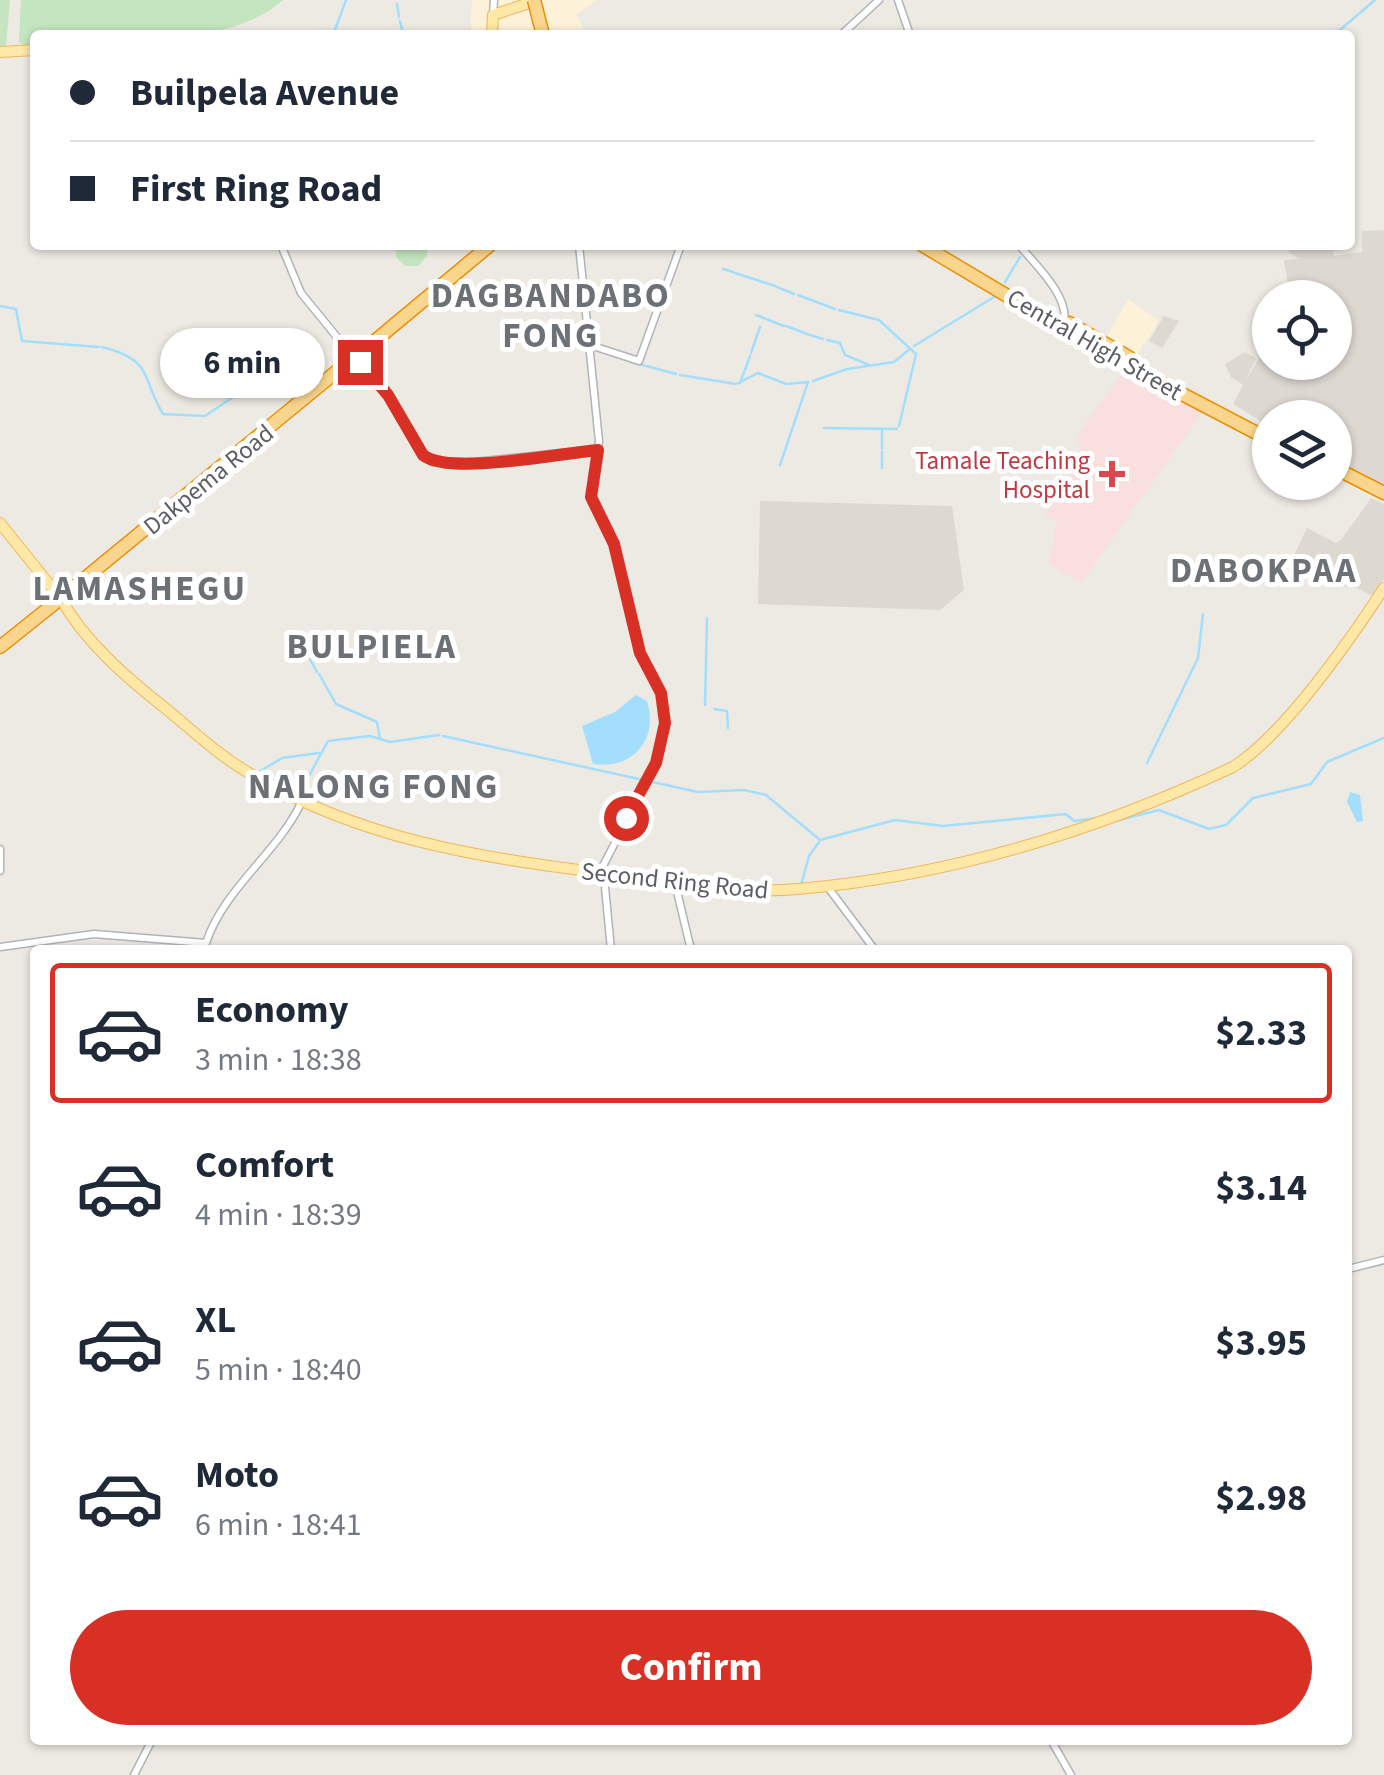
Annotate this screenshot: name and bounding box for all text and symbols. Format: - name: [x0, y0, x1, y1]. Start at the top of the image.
- text: Builpela Avenue: [130, 66, 399, 120]
- text: First Ring Road: [130, 162, 382, 216]
- district label: DAGBANDABO FONG: [431, 271, 671, 361]
- street label: Central High Street: [1000, 280, 1189, 410]
- map controls: [1252, 280, 1352, 500]
- button: locate: [1252, 280, 1352, 380]
- callout: 6 min: [160, 327, 325, 397]
- text: 6 min: [204, 340, 281, 386]
- route end: [338, 340, 383, 385]
- button: layers: [1252, 400, 1352, 500]
- street label: Dakpema Road: [136, 416, 282, 544]
- place label: Tamale Teaching Hospital: [915, 443, 1090, 508]
- marker: Tamale Teaching Hospital: [1099, 461, 1125, 487]
- district label: DABOKPAA: [1170, 546, 1358, 596]
- district label: LAMASHEGU: [32, 564, 248, 614]
- district label: BULPIELA: [286, 622, 458, 672]
- district label: NALONG FONG: [248, 762, 500, 812]
- route start: [604, 796, 649, 841]
- street label: Second Ring Road: [580, 853, 770, 909]
- text: Economy: [195, 983, 348, 1037]
- icon: car: [75, 988, 165, 1078]
- text: $2.33: [1215, 1006, 1307, 1060]
- text: 3 min · 18:38: [195, 1037, 362, 1083]
- text: Comfort: [195, 1138, 334, 1192]
- icon: car: [75, 1143, 165, 1233]
- text: $3.14: [1215, 1161, 1307, 1215]
- text: 4 min · 18:39: [195, 1192, 362, 1238]
- text: XL: [195, 1293, 236, 1347]
- icon: car: [75, 1298, 165, 1388]
- text: $3.95: [1215, 1316, 1307, 1370]
- text: 5 min · 18:40: [195, 1347, 362, 1393]
- text: Moto: [195, 1448, 279, 1502]
- icon: car: [75, 1453, 165, 1543]
- text: $2.98: [1215, 1471, 1307, 1525]
- text: 6 min · 18:41: [195, 1502, 362, 1548]
- button: Confirm: [70, 1610, 1312, 1725]

